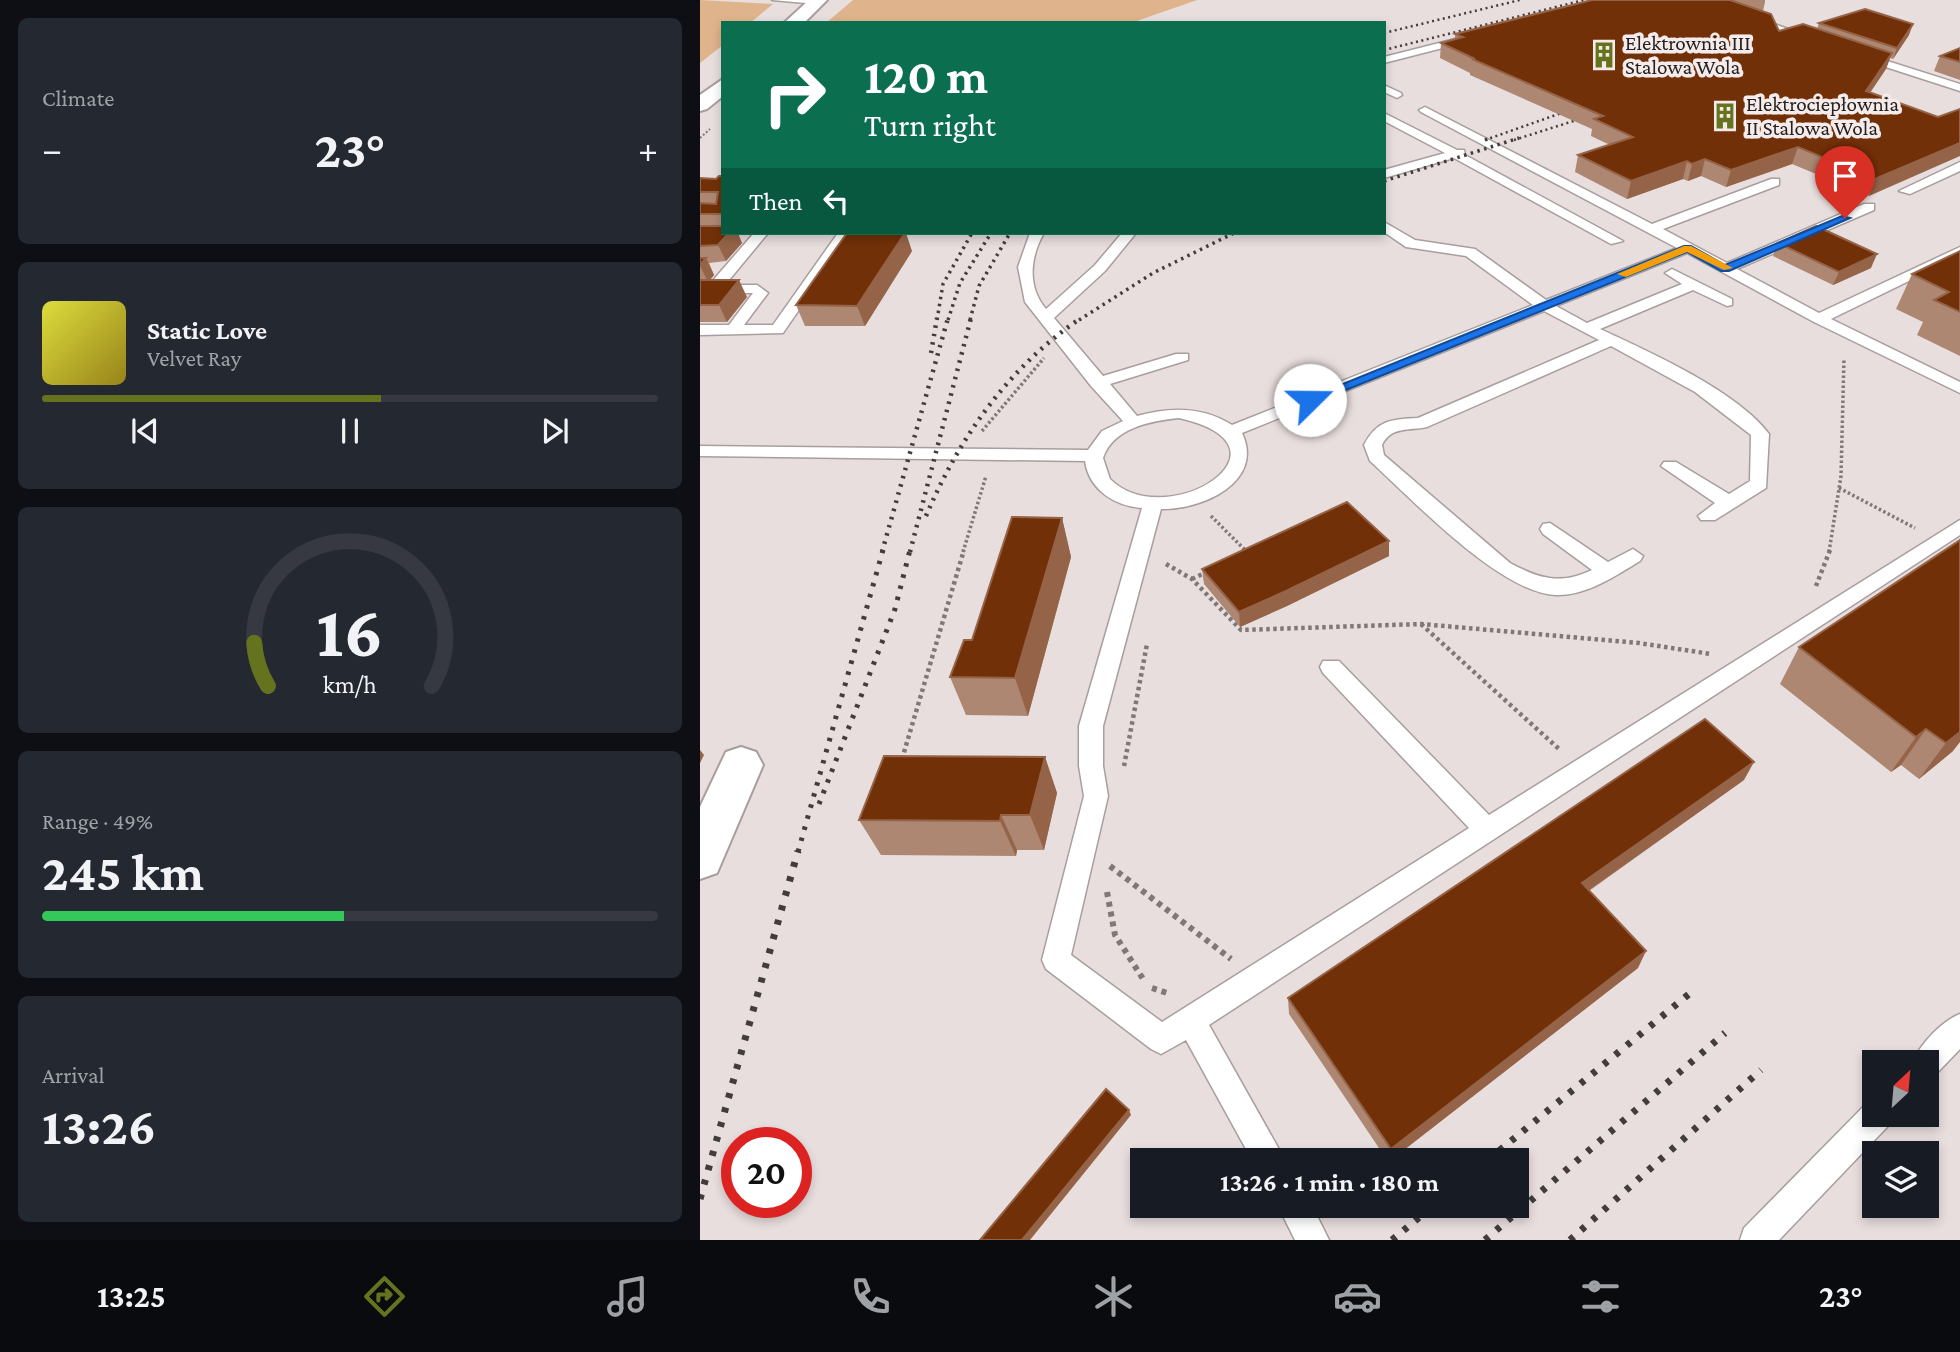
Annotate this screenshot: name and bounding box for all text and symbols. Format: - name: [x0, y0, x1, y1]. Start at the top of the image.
- place label: Elektrownia III Stalowa Wola: [1625, 31, 1751, 79]
- building icon: Elektrownia III Stalowa Wola: [1589, 40, 1619, 70]
- icon: right: [749, 49, 840, 140]
- text: 120 m: [864, 49, 988, 104]
- text: Climate: [42, 85, 114, 111]
- place label: Elektrociepłownia II Stalowa Wola: [1746, 92, 1899, 140]
- building icon: Elektrociepłownia II Stalowa Wola: [1710, 101, 1740, 131]
- text: Turn right: [864, 107, 996, 143]
- text: 23°: [314, 120, 386, 178]
- text: −: [42, 128, 62, 170]
- text: +: [638, 128, 658, 170]
- pin: [1815, 146, 1875, 218]
- icon: arrive: [1826, 157, 1864, 195]
- icon: left: [817, 182, 855, 220]
- text: Then: [749, 187, 803, 216]
- text: Static Love: [147, 316, 267, 345]
- text: Velvet Ray: [147, 345, 241, 371]
- position arrow: [1273, 363, 1347, 437]
- icon: previous: [126, 412, 164, 450]
- icon: pause: [331, 412, 369, 450]
- icon: next: [536, 412, 574, 450]
- text: 16: [317, 591, 383, 672]
- text: km/h: [323, 671, 377, 698]
- text: Range · 49%: [42, 808, 153, 834]
- text: 245 km: [42, 843, 204, 901]
- north arrow: [1862, 1050, 1939, 1127]
- map controls: [1862, 1050, 1939, 1218]
- text: Arrival: [42, 1062, 105, 1088]
- text: 13:26: [42, 1097, 156, 1155]
- speed limit sign: 20: [721, 1127, 812, 1218]
- button: layers: [1862, 1141, 1939, 1218]
- text: 13:26 · 1 min · 180 m: [1220, 1168, 1439, 1197]
- icon: directions: [360, 1272, 409, 1321]
- icon: music: [603, 1272, 652, 1321]
- icon: phone: [846, 1272, 895, 1321]
- icon: climate: [1089, 1272, 1138, 1321]
- icon: car: [1333, 1272, 1382, 1321]
- icon: filters: [1576, 1272, 1625, 1321]
- text: 13:25: [97, 1278, 166, 1314]
- text: 23°: [1819, 1278, 1863, 1314]

